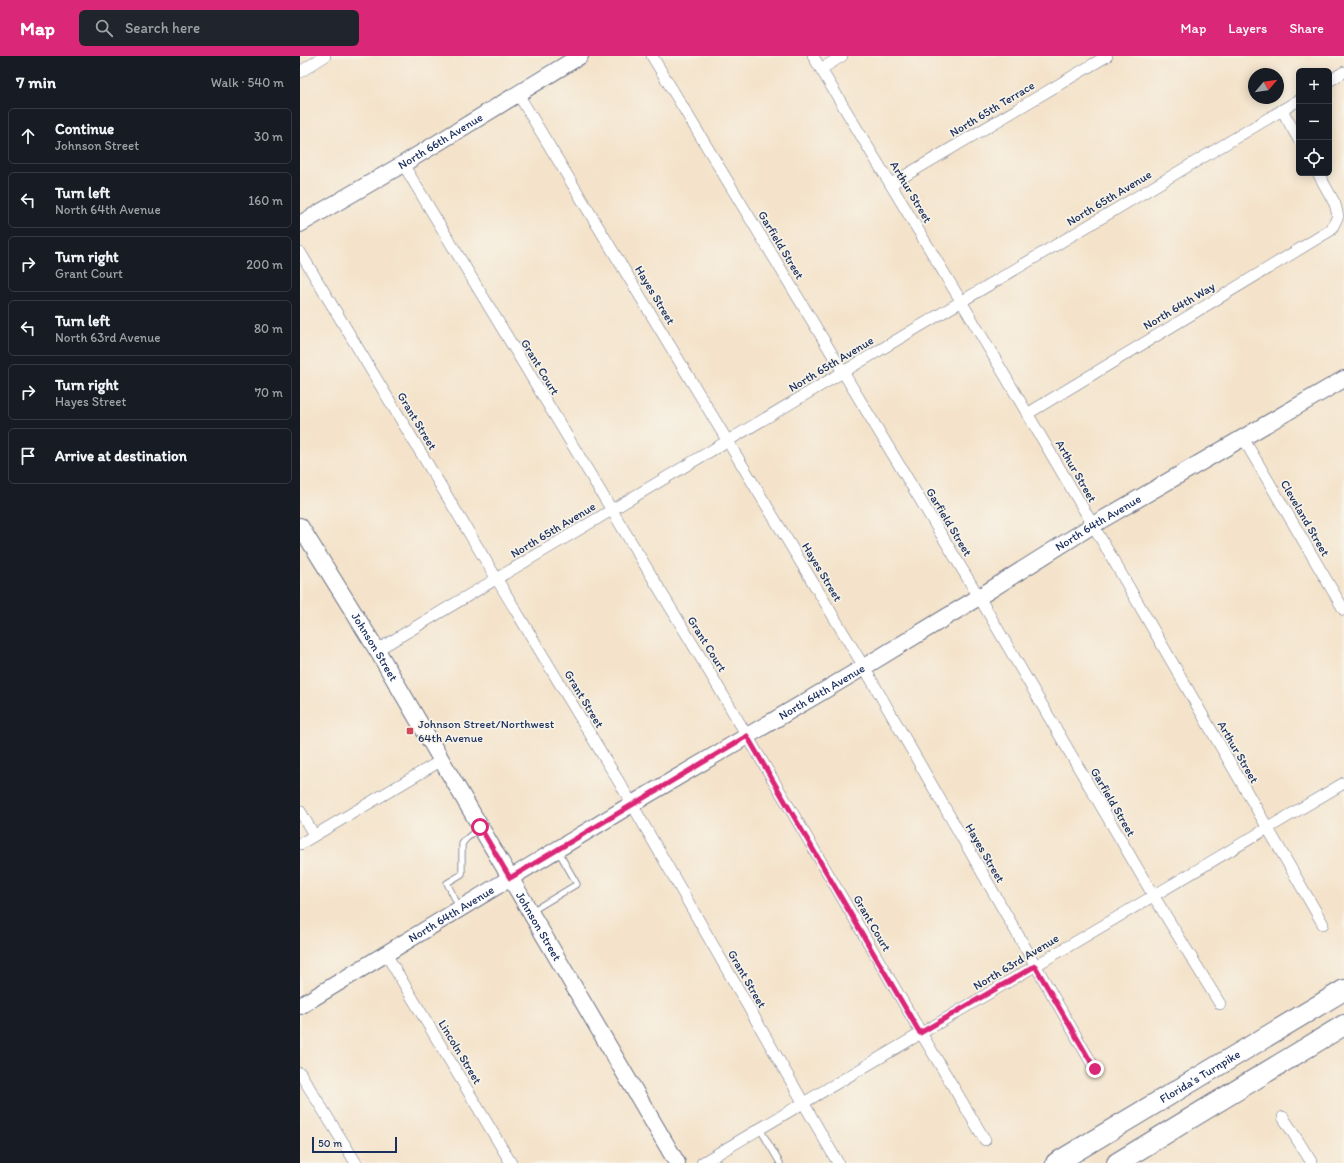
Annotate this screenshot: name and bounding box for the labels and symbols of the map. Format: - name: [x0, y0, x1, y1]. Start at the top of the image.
- north arrow: [1248, 68, 1284, 104]
- street label: North 65th Terrace: [947, 78, 1037, 140]
- street label: North 66th Avenue: [395, 110, 486, 172]
- street label: Arthur Street: [887, 159, 935, 226]
- street label: North 65th Avenue: [1064, 167, 1154, 229]
- street label: Garfield Street: [755, 208, 807, 282]
- street label: Hayes Street: [632, 263, 678, 327]
- street label: North 64th Way: [1141, 279, 1218, 333]
- street label: North 65th Avenue: [786, 333, 876, 395]
- street label: Grant Court: [518, 337, 562, 398]
- street label: Grant Street: [394, 390, 440, 453]
- street label: Arthur Street: [1053, 437, 1100, 505]
- street label: Cleveland Street: [1278, 477, 1333, 559]
- street label: Garfield Street: [923, 485, 975, 559]
- street label: North 64th Avenue: [1053, 492, 1144, 554]
- street label: North 65th Avenue: [508, 499, 598, 561]
- street label: Hayes Street: [799, 540, 845, 604]
- street label: Johnson Street: [348, 610, 401, 684]
- street label: Grant Court: [684, 614, 730, 675]
- street label: North 64th Avenue: [776, 661, 868, 723]
- street label: Grant Street: [561, 668, 607, 731]
- place label: Johnson Street/Northwest 64th Avenue: [418, 717, 555, 745]
- street label: Arthur Street: [1215, 718, 1262, 786]
- marker: Johnson Street/Northwest 64th Avenue: [405, 726, 415, 736]
- street label: Garfield Street: [1088, 765, 1139, 839]
- route start: [471, 818, 489, 836]
- street label: Hayes Street: [962, 821, 1008, 885]
- street label: North 64th Avenue: [406, 883, 497, 945]
- street label: Johnson Street: [513, 889, 564, 964]
- street label: Grant Court: [850, 892, 894, 954]
- street label: North 63rd Avenue: [971, 931, 1062, 993]
- street label: Grant Street: [725, 948, 769, 1011]
- street label: Lincoln Street: [435, 1017, 485, 1087]
- street label: Florida's Turnpike: [1157, 1047, 1243, 1106]
- route end: [1086, 1060, 1104, 1078]
- scale bar: [312, 1135, 397, 1154]

